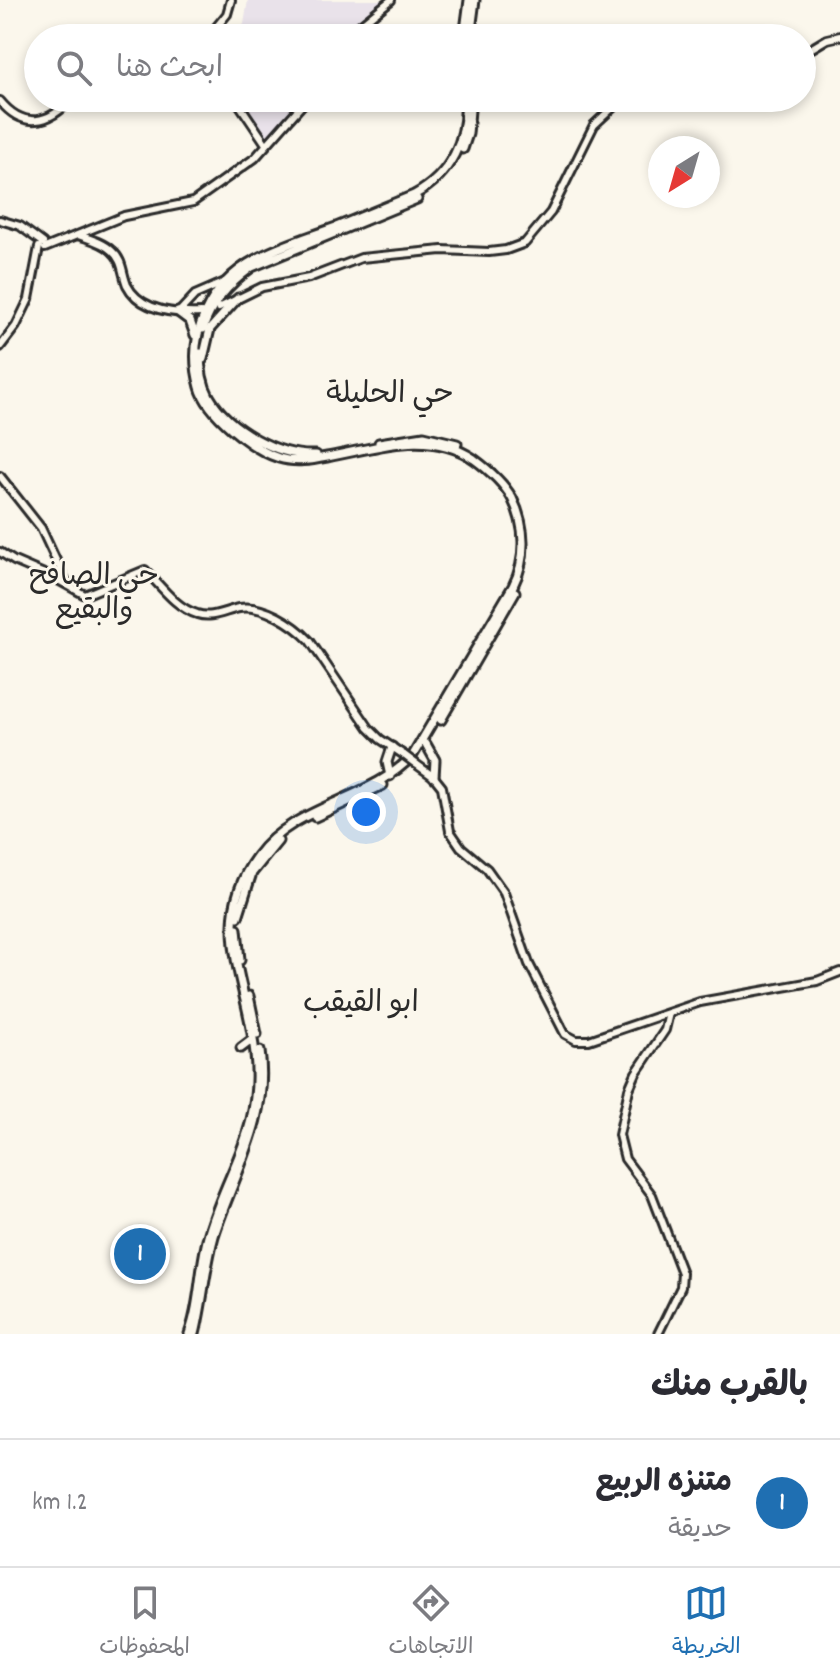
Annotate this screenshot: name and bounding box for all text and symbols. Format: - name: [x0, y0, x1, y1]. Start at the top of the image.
- search box: [24, 24, 816, 112]
- icon: search: [52, 46, 96, 90]
- text: ابحث هنا: [116, 49, 223, 92]
- north arrow: [648, 136, 720, 208]
- district label: حي الحليلة: [326, 375, 454, 418]
- district label: حي الصافح والبقيع: [29, 557, 159, 634]
- your location: [346, 792, 386, 832]
- district label: ابو القيقب: [303, 984, 419, 1027]
- pin: 1: [114, 1224, 166, 1284]
- text: بالقرب منك: [651, 1364, 808, 1413]
- text: متنزه الربيع: [595, 1463, 732, 1506]
- text: 1.2 km: [32, 1485, 88, 1522]
- text: 1: [779, 1485, 785, 1522]
- text: حديقة: [668, 1512, 732, 1549]
- tab: المحفوظات: [99, 1581, 190, 1665]
- tab: الاتجاهات: [389, 1581, 473, 1665]
- tab: الخريطة: [672, 1581, 741, 1665]

